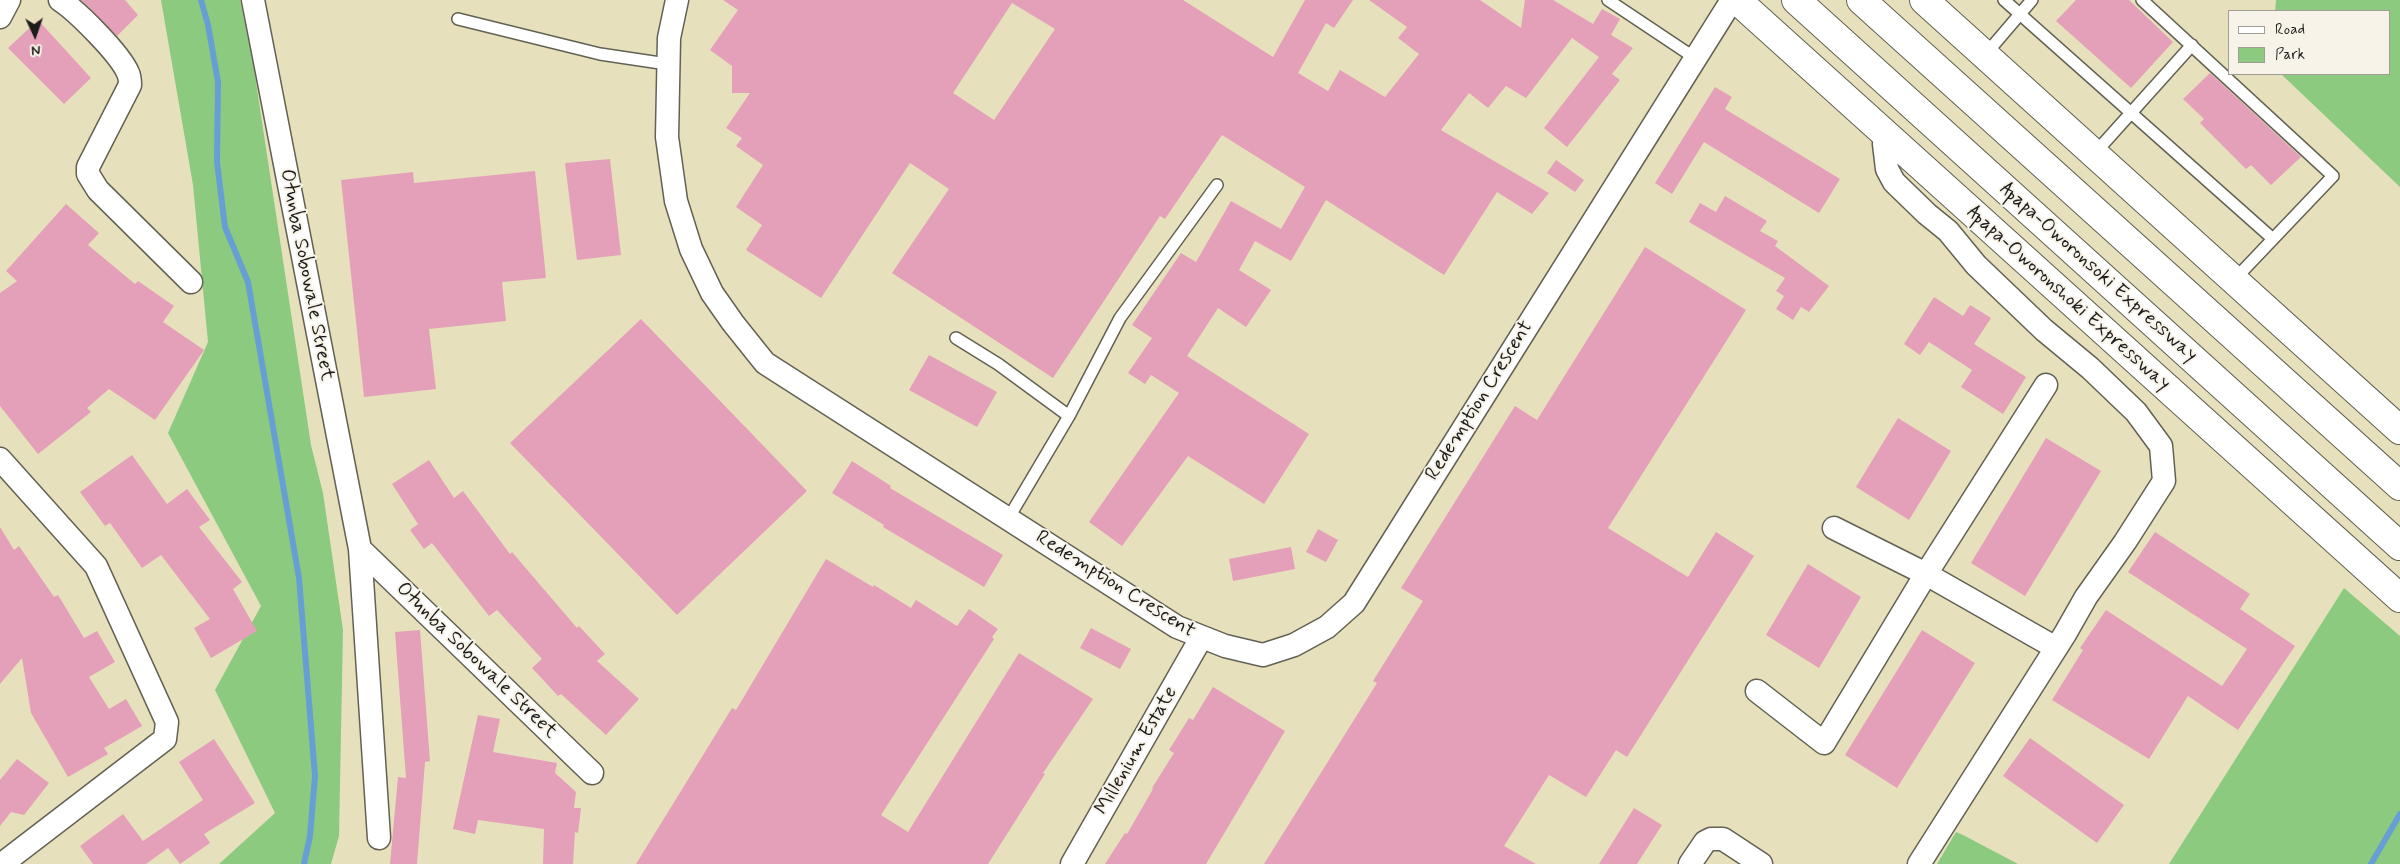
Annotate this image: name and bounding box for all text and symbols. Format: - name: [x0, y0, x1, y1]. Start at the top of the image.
- north arrow: [10, 10, 60, 60]
- legend: [2228, 10, 2390, 75]
- text: Road: [2275, 20, 2305, 40]
- text: N: [31, 41, 41, 59]
- text: Park: [2275, 45, 2305, 65]
- street label: Otunba Sobowale Street: [274, 167, 338, 383]
- street label: Apapa-Oworonsoki Expressway: [1994, 178, 2202, 368]
- street label: Apapa-Oworonshoki Expressway: [1961, 201, 2175, 397]
- street label: Redemption Crescent: [1421, 317, 1539, 485]
- street label: Redemption Crescent: [1031, 526, 1199, 644]
- street label: Otunba Sobowale Street: [390, 578, 562, 744]
- street label: Millenium Estate: [1091, 683, 1183, 819]

